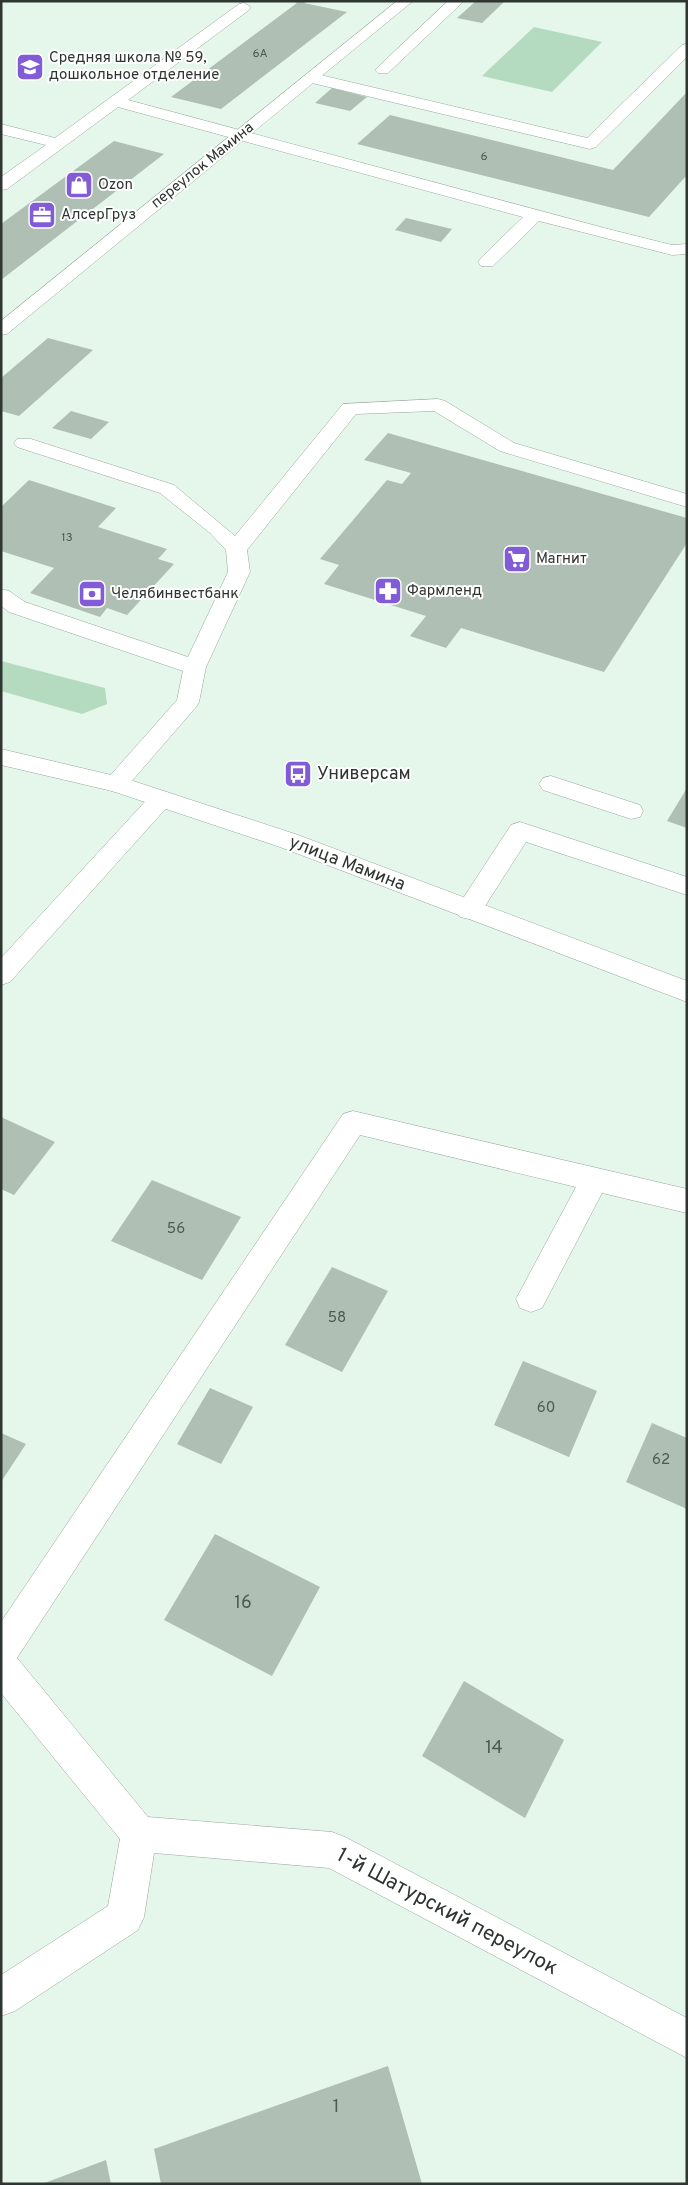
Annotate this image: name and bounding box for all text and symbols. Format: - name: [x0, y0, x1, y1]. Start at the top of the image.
- house number: 6А: [252, 46, 268, 62]
- place label: Средняя школа № 59, дошкольное отделение: [49, 49, 219, 85]
- school or university icon: Средняя школа № 59, дошкольное отделение: [15, 52, 45, 82]
- street label: переулок Мамина: [148, 119, 258, 213]
- house number: 6: [480, 149, 488, 165]
- shop icon: Ozon: [64, 170, 94, 200]
- place label: Ozon: [98, 176, 133, 195]
- office icon: АлсерГруз: [27, 200, 57, 230]
- place label: АлсерГруз: [61, 206, 136, 225]
- house number: 13: [61, 530, 73, 546]
- supermarket icon: Магнит: [502, 544, 532, 574]
- place label: Магнит: [536, 550, 587, 569]
- pharmacy icon: Фармленд: [373, 576, 403, 606]
- bank icon: Челябинвестбанк: [77, 579, 107, 609]
- place label: Фармленд: [407, 582, 482, 601]
- place label: Челябинвестбанк: [111, 585, 239, 604]
- bus stop icon: Универсам: [283, 759, 313, 789]
- place label: Универсам: [317, 763, 411, 786]
- street label: улица Мамина: [286, 831, 408, 897]
- house number: 56: [167, 1220, 185, 1239]
- house number: 58: [328, 1309, 346, 1328]
- house number: 60: [537, 1399, 555, 1418]
- house number: 62: [652, 1451, 670, 1470]
- house number: 16: [234, 1592, 252, 1615]
- house number: 14: [485, 1737, 503, 1760]
- street label: 1-й Шатурский переулок: [332, 1842, 562, 1982]
- house number: 1: [333, 2096, 339, 2119]

